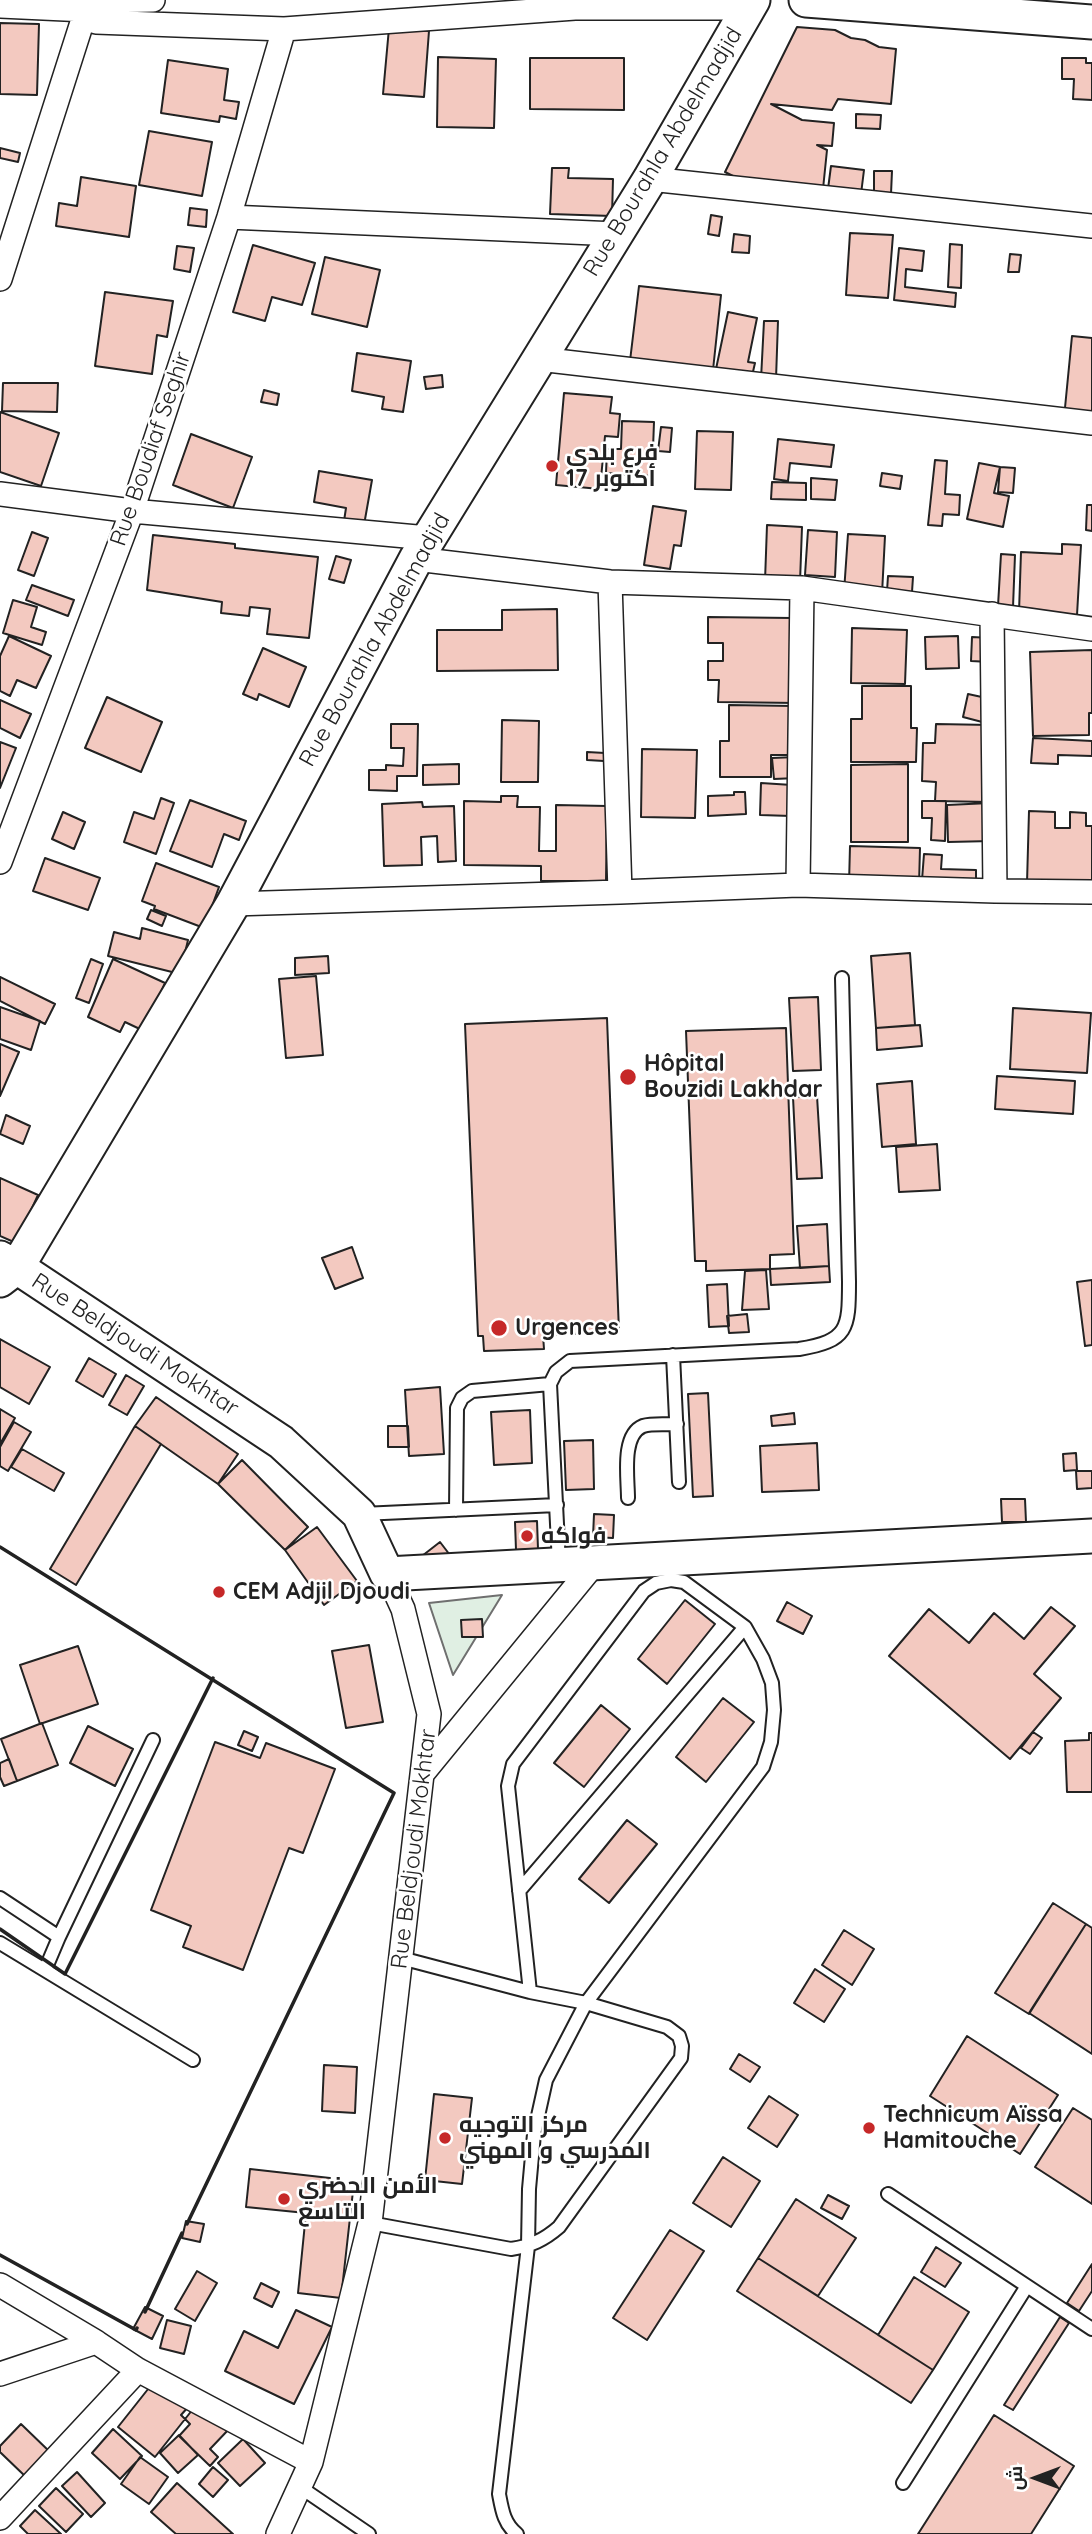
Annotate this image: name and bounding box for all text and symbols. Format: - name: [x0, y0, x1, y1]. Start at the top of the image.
- street label: Rue Bourahla Abdelmadjid: [578, 23, 748, 281]
- street label: Rue Boudiaf Seghir: [105, 348, 197, 550]
- place label: فرع بلدي 17 أكتوبر: [566, 439, 658, 493]
- marker: فرع بلدي 17 أكتوبر: [544, 458, 560, 474]
- street label: Rue Bourahla Abdelmadjid: [294, 508, 456, 772]
- place label: Hôpital Bouzidi Lakhdar: [644, 1050, 822, 1104]
- marker: Hôpital Bouzidi Lakhdar: [618, 1067, 638, 1087]
- street label: Rue Beldjoudi Mokhtar: [26, 1268, 244, 1422]
- place label: Urgences: [515, 1314, 619, 1342]
- marker: Urgences: [489, 1318, 509, 1338]
- place label: فواكه: [541, 1522, 606, 1550]
- marker: فواكه: [519, 1528, 535, 1544]
- place label: CEM Adjil Djoudi: [233, 1578, 410, 1606]
- marker: CEM Adjil Djoudi: [211, 1584, 227, 1600]
- street label: Rue Beldjoudi Mokhtar: [386, 1727, 442, 1971]
- place label: Technicum Aïssa Hamitouche: [883, 2101, 1063, 2155]
- place label: مركز التوجيه المدرسي و المهني: [459, 2111, 651, 2165]
- marker: Technicum Aïssa Hamitouche: [861, 2120, 877, 2136]
- marker: مركز التوجيه المدرسي و المهني: [437, 2130, 453, 2146]
- place label: الأمن الحضري التاسع: [298, 2172, 438, 2226]
- marker: الأمن الحضري التاسع: [276, 2191, 292, 2207]
- north arrow: [1001, 2443, 1071, 2513]
- text: ش: [1003, 2466, 1027, 2490]

